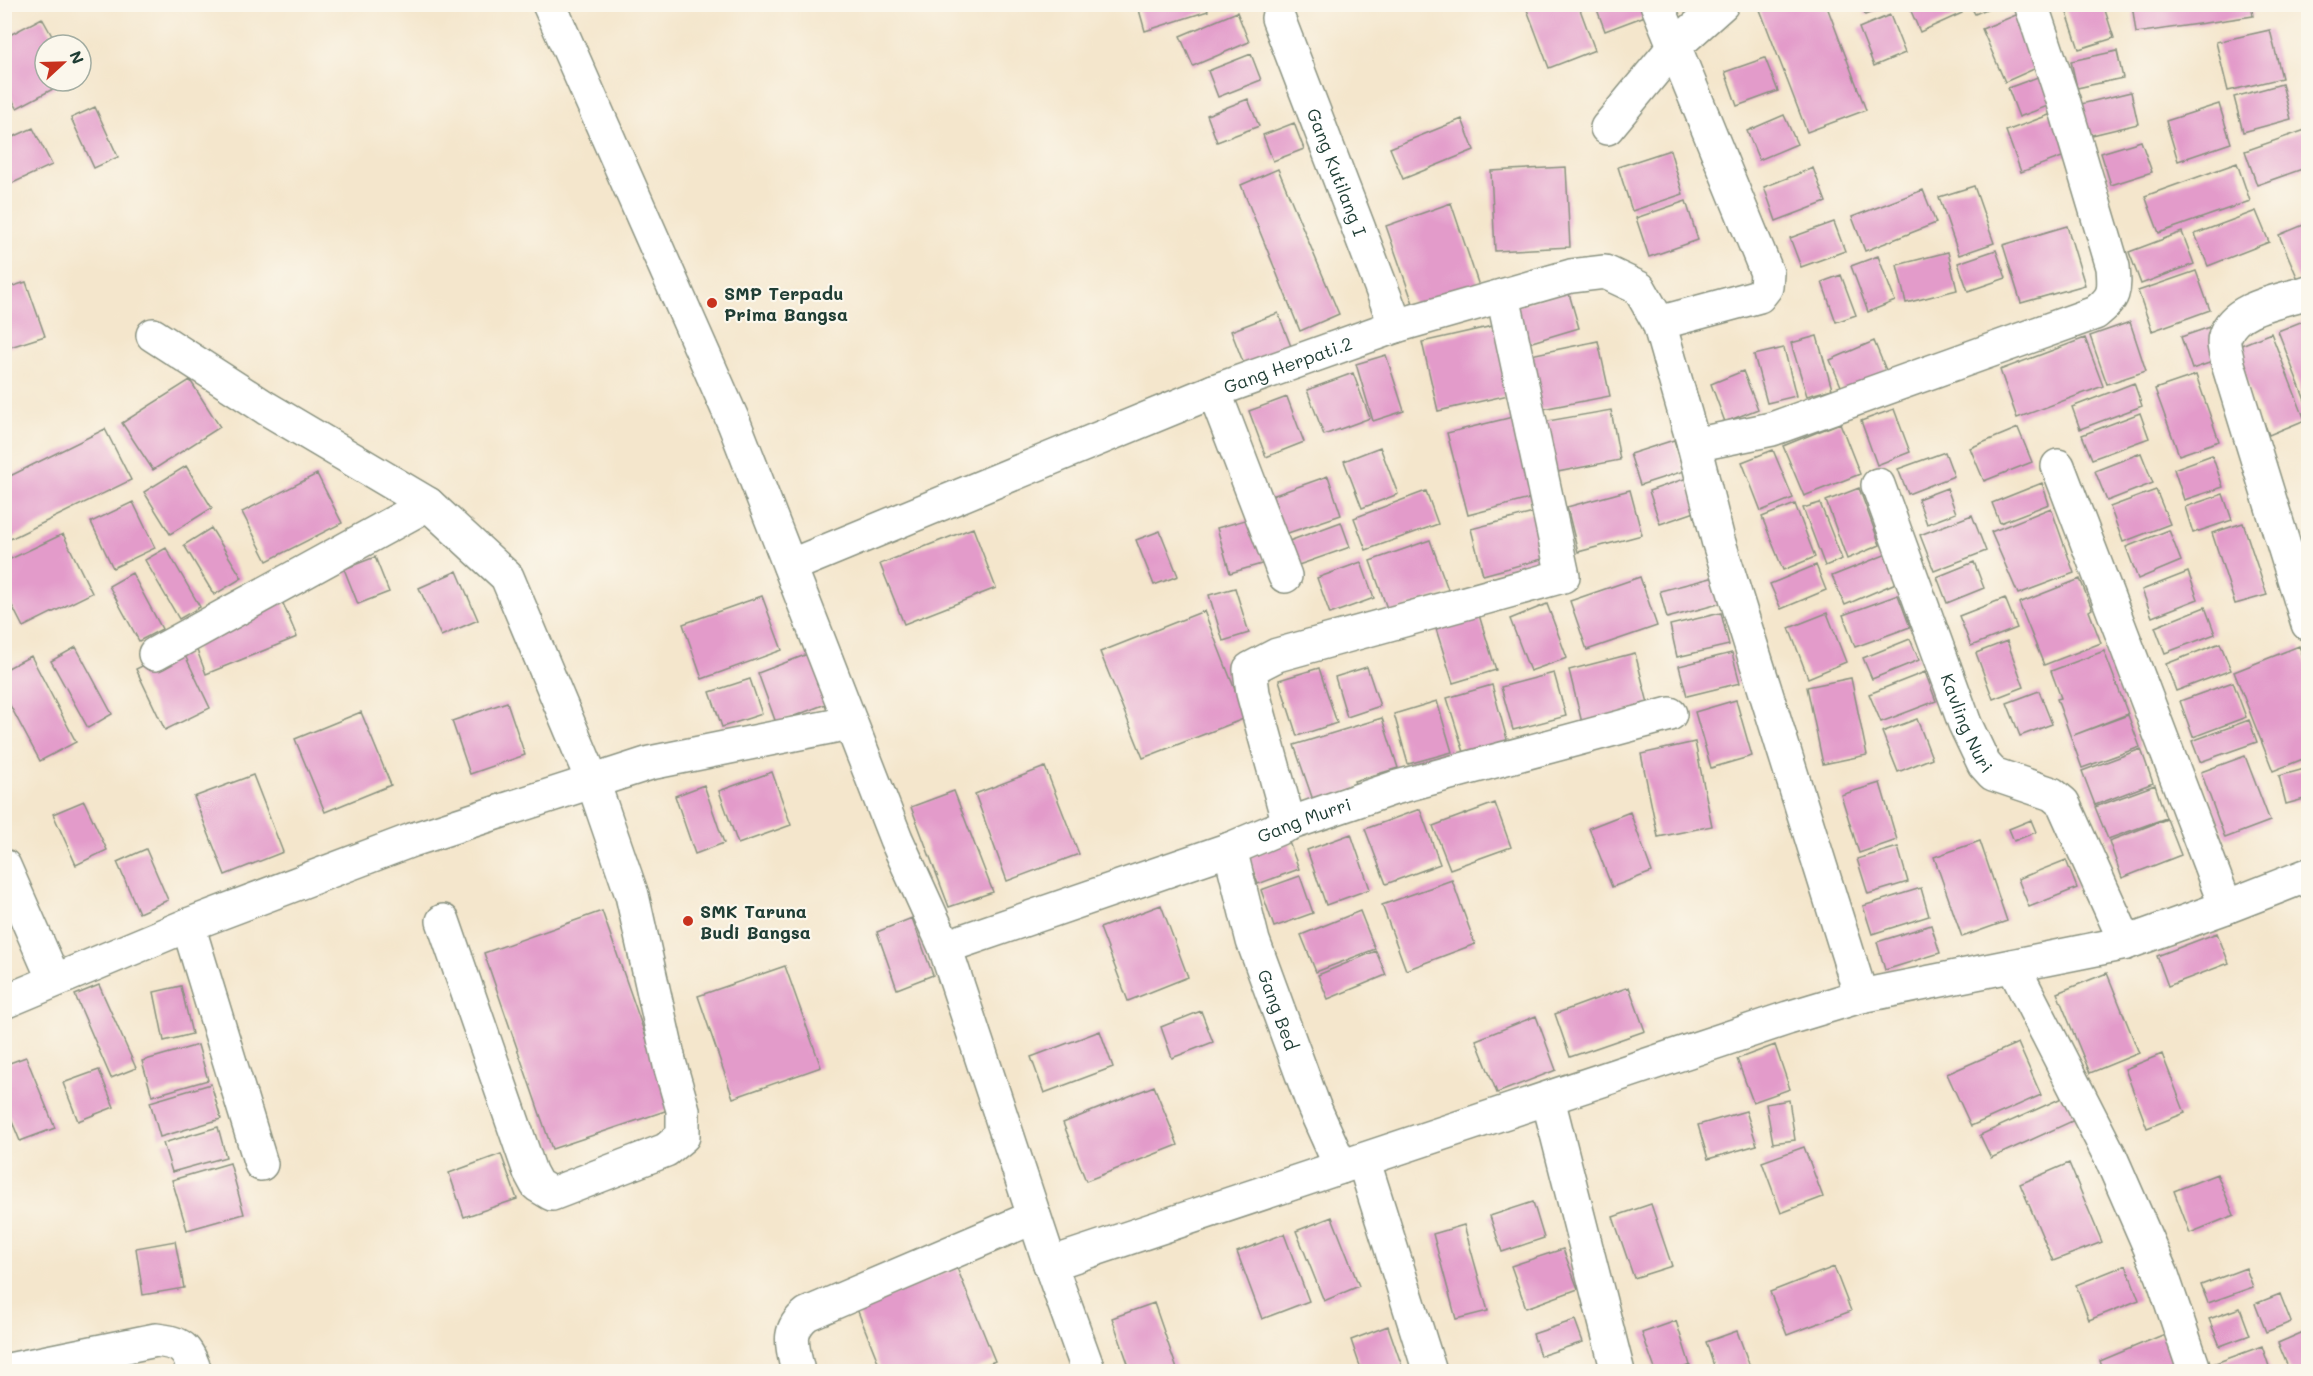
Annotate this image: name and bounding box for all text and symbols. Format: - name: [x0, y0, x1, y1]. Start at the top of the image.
- north arrow: [33, 33, 93, 93]
- text: N: [65, 48, 89, 67]
- street label: Gang Kutilang I: [1302, 105, 1372, 239]
- place label: SMP Terpadu Prima Bangsa: [724, 281, 848, 326]
- marker: SMP Terpadu Prima Bangsa: [705, 296, 719, 310]
- street label: Gang Herpati.2: [1220, 331, 1355, 399]
- street label: Kavling Nuri: [1936, 670, 1998, 778]
- street label: Gang Murri: [1253, 792, 1354, 848]
- place label: SMK Taruna Budi Bangsa: [700, 899, 811, 944]
- marker: SMK Taruna Budi Bangsa: [681, 914, 695, 928]
- street label: Gang Bed: [1252, 966, 1304, 1053]

